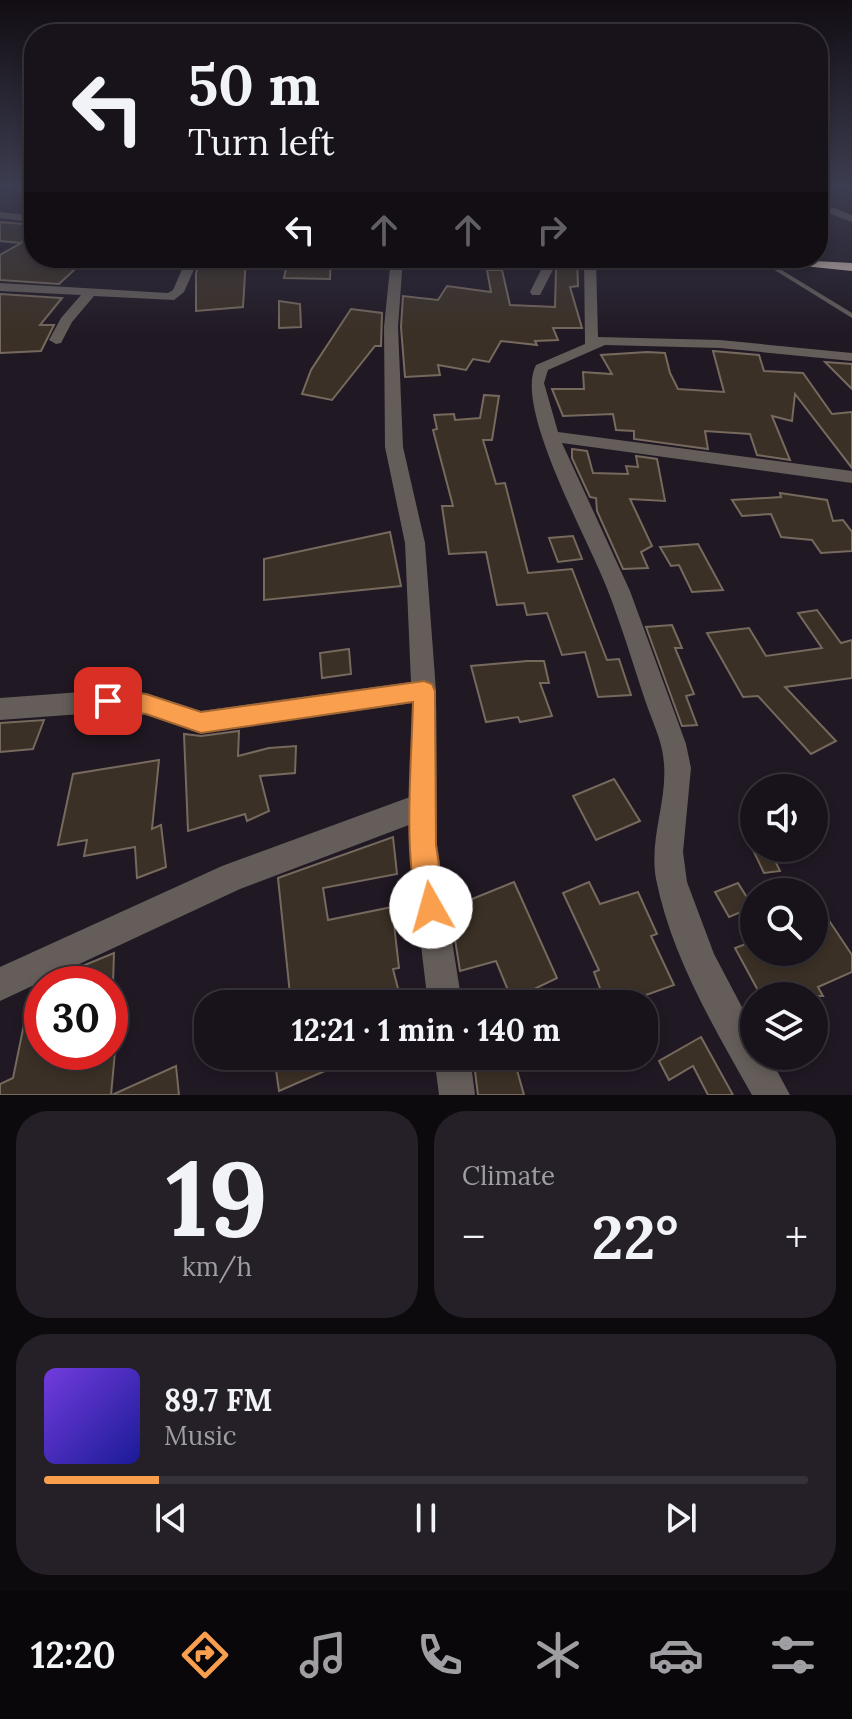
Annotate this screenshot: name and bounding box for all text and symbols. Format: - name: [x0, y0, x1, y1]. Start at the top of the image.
- text: 50 m: [188, 49, 320, 120]
- icon: left: [56, 56, 160, 160]
- text: Turn left: [188, 119, 335, 165]
- icon: left: [278, 208, 322, 252]
- icon: ahead: [362, 208, 406, 252]
- icon: ahead: [446, 208, 490, 252]
- icon: right: [530, 208, 574, 252]
- pin: [74, 667, 142, 735]
- icon: arrive: [86, 679, 130, 723]
- map controls: [740, 774, 828, 1070]
- button: sound: [740, 774, 828, 862]
- position arrow: [389, 865, 473, 949]
- button: search: [740, 878, 828, 966]
- speed limit sign: 30: [24, 966, 128, 1070]
- button: layers: [740, 982, 828, 1070]
- text: 12:21 · 1 min · 140 m: [292, 1011, 560, 1049]
- text: 19: [166, 1131, 268, 1264]
- text: Climate: [462, 1159, 555, 1192]
- text: 22°: [592, 1199, 678, 1275]
- text: −: [462, 1209, 485, 1265]
- text: +: [785, 1209, 808, 1265]
- text: km/h: [182, 1250, 252, 1283]
- text: 89.7 FM: [164, 1381, 272, 1419]
- text: Music: [164, 1419, 237, 1452]
- icon: previous: [149, 1496, 193, 1540]
- icon: pause: [404, 1496, 448, 1540]
- icon: next: [659, 1496, 703, 1540]
- icon: directions: [177, 1627, 233, 1683]
- icon: music: [295, 1627, 351, 1683]
- icon: phone: [412, 1627, 468, 1683]
- icon: climate: [530, 1627, 586, 1683]
- icon: car: [648, 1627, 704, 1683]
- icon: filters: [765, 1627, 821, 1683]
- text: 12:20: [31, 1632, 116, 1678]

